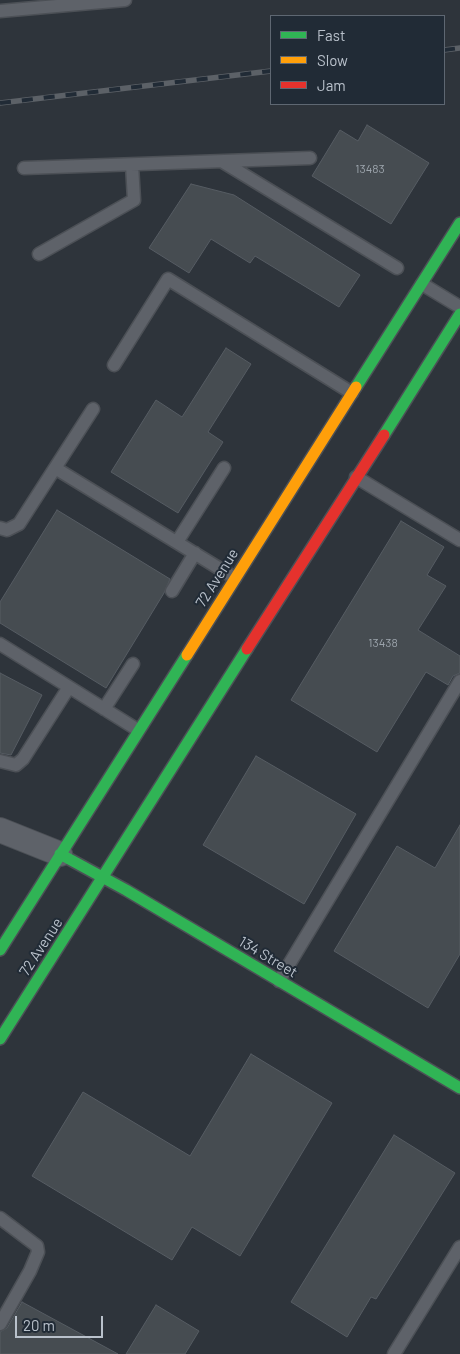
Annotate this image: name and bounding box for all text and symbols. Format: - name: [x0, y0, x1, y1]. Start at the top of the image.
- legend: [270, 15, 445, 105]
- text: Fast: [317, 26, 345, 44]
- text: Slow: [317, 51, 348, 69]
- text: Jam: [317, 76, 346, 94]
- house number: 13483: [355, 162, 385, 176]
- street label: 72 Avenue: [192, 545, 242, 611]
- house number: 13438: [368, 636, 398, 650]
- street label: 72 Avenue: [16, 915, 66, 979]
- street label: 134 Street: [235, 932, 301, 982]
- scale bar: [18, 1306, 105, 1338]
- text: 20 m: [23, 1316, 55, 1334]

